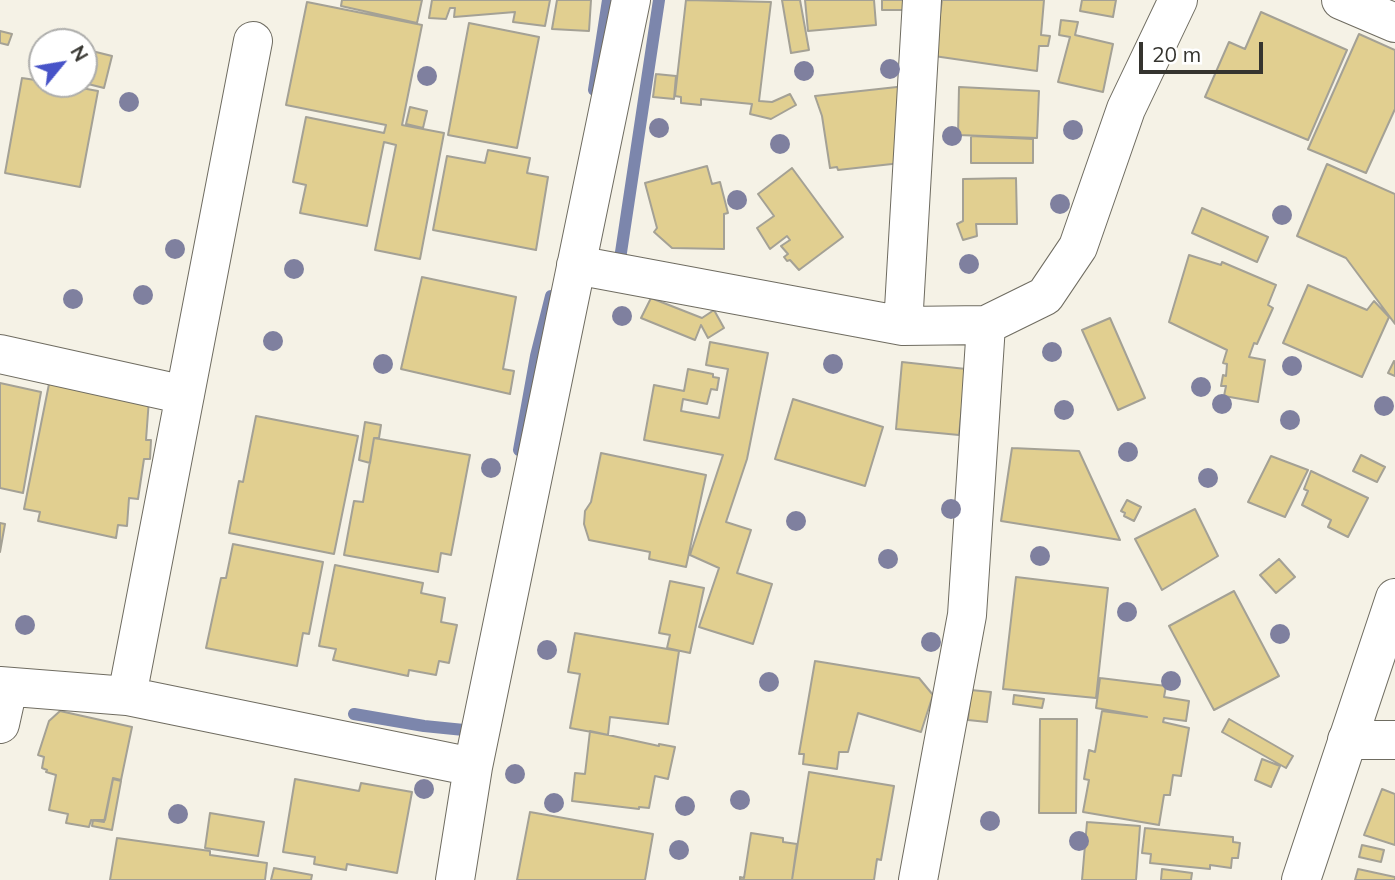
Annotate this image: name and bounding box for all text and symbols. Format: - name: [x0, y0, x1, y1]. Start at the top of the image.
- north arrow: [28, 28, 98, 98]
- scale bar: [1143, 28, 1267, 72]
- text: N: [65, 41, 93, 66]
- text: 20 m: [1152, 41, 1201, 67]

